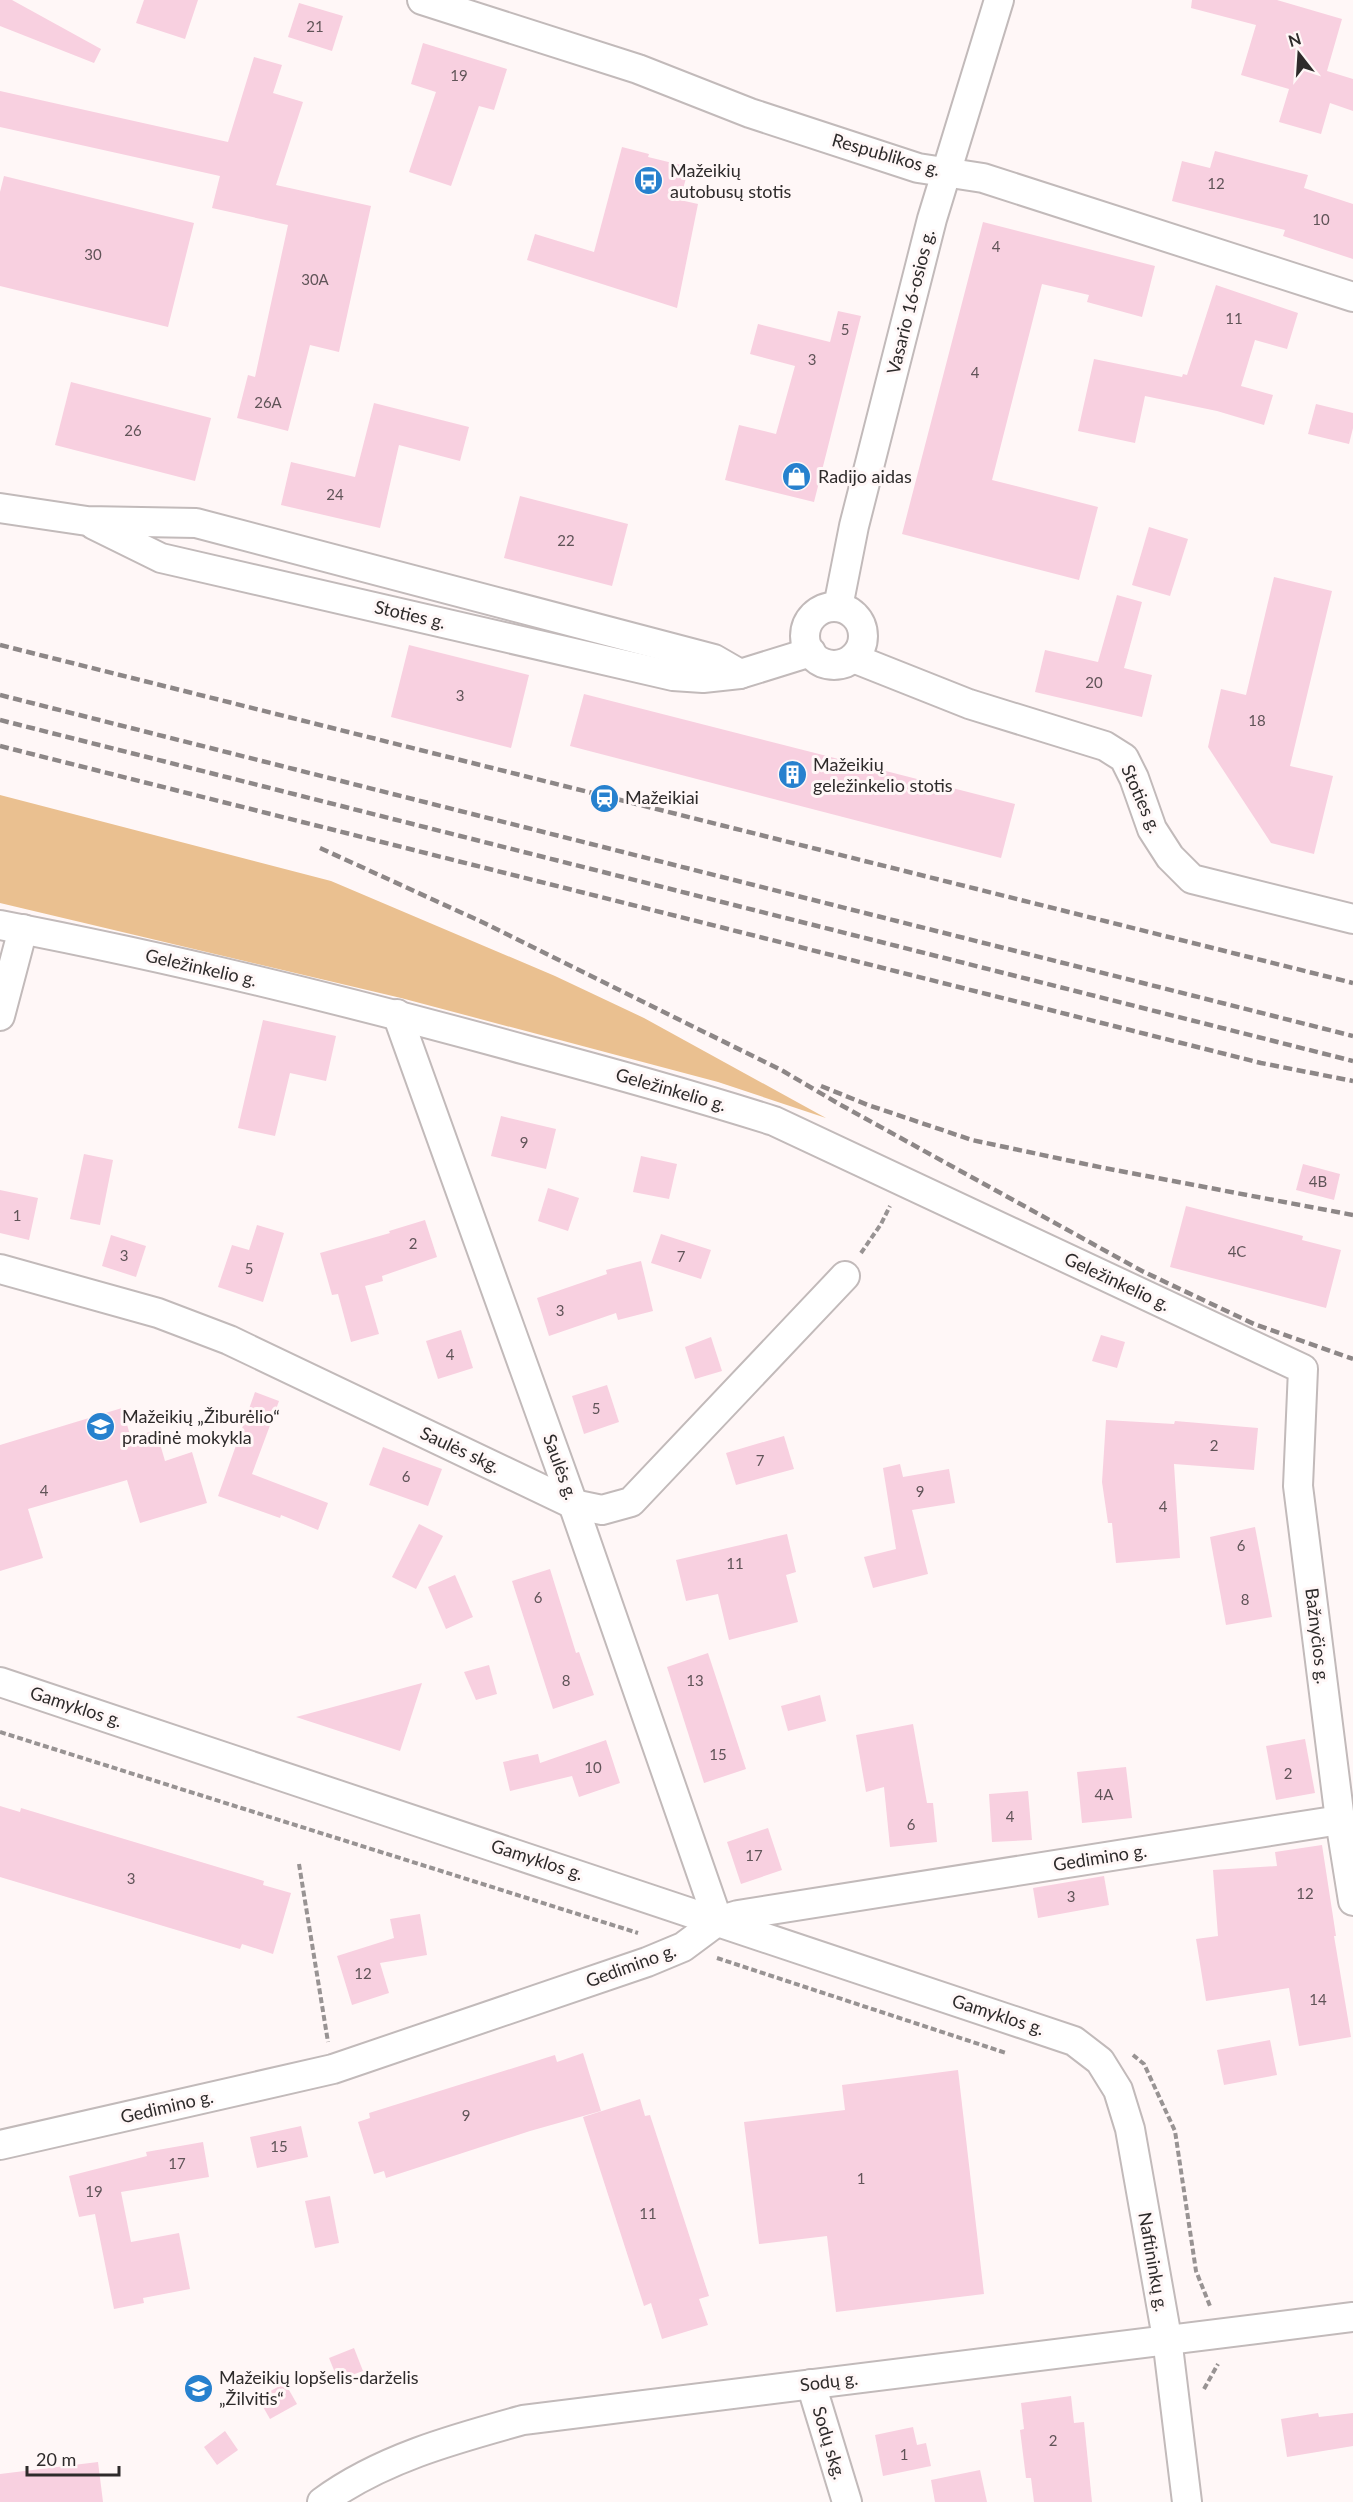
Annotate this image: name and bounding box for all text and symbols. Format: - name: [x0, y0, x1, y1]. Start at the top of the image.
- house number: 21: [306, 17, 324, 35]
- north arrow: [1269, 24, 1329, 84]
- text: N: [1286, 28, 1303, 50]
- house number: 19: [450, 66, 468, 84]
- street label: Respublikos g.: [830, 128, 943, 180]
- place label: Mažeikių autobusų stotis: [670, 159, 791, 202]
- bus stop icon: Mažeikių autobusų stotis: [633, 165, 665, 197]
- house number: 12: [1207, 174, 1225, 192]
- house number: 10: [1312, 210, 1330, 228]
- street label: Vasario 16-osios g.: [881, 227, 939, 376]
- house number: 4: [992, 237, 1001, 255]
- house number: 30: [84, 245, 102, 263]
- house number: 30A: [301, 270, 330, 288]
- house number: 11: [1225, 309, 1243, 327]
- house number: 5: [841, 320, 849, 338]
- house number: 3: [808, 350, 816, 368]
- house number: 4: [971, 363, 980, 381]
- house number: 26A: [254, 393, 283, 411]
- house number: 26: [124, 421, 142, 439]
- shop icon: Radijo aidas: [781, 461, 813, 493]
- place label: Radijo aidas: [818, 465, 912, 487]
- house number: 24: [326, 485, 344, 503]
- house number: 22: [557, 531, 575, 549]
- street label: Stoties g.: [372, 595, 448, 633]
- house number: 20: [1085, 673, 1103, 691]
- house number: 3: [456, 686, 464, 704]
- house number: 18: [1248, 711, 1266, 729]
- place label: Mažeikių geležinkelio stotis: [813, 753, 953, 796]
- building icon: Mažeikių geležinkelio stotis: [776, 759, 808, 791]
- street label: Stoties g.: [1117, 761, 1167, 836]
- station icon: Mažeikiai: [588, 782, 620, 814]
- place label: Mažeikiai: [625, 786, 699, 808]
- street label: Geležinkelio g.: [143, 943, 259, 991]
- street label: Geležinkelio g.: [613, 1063, 729, 1115]
- house number: 9: [520, 1133, 528, 1151]
- house number: 4B: [1309, 1172, 1327, 1190]
- house number: 1: [13, 1206, 21, 1224]
- house number: 2: [409, 1234, 417, 1252]
- house number: 4C: [1228, 1242, 1246, 1260]
- house number: 3: [120, 1246, 128, 1264]
- house number: 7: [677, 1247, 686, 1265]
- street label: Geležinkelio g.: [1061, 1247, 1174, 1315]
- house number: 5: [245, 1259, 253, 1277]
- house number: 3: [556, 1301, 564, 1319]
- house number: 4: [446, 1345, 455, 1363]
- house number: 5: [592, 1399, 600, 1417]
- place label: Mažeikių „Žiburėlio“ pradinė mokykla: [122, 1405, 280, 1448]
- school or university icon: Mažeikių „Žiburėlio“ pradinė mokykla: [85, 1411, 117, 1443]
- street label: Saulės skg.: [417, 1421, 504, 1477]
- street label: Saulės g.: [539, 1431, 583, 1503]
- house number: 2: [1210, 1436, 1218, 1454]
- house number: 7: [756, 1451, 765, 1469]
- house number: 6: [402, 1467, 411, 1485]
- house number: 4: [40, 1481, 49, 1499]
- house number: 9: [916, 1482, 924, 1500]
- house number: 4: [1159, 1497, 1168, 1515]
- house number: 6: [1237, 1536, 1246, 1554]
- house number: 11: [726, 1554, 744, 1572]
- street label: Bažnyčios g.: [1301, 1587, 1335, 1685]
- house number: 6: [534, 1588, 543, 1606]
- house number: 8: [1241, 1590, 1249, 1608]
- house number: 8: [562, 1671, 570, 1689]
- house number: 13: [686, 1671, 704, 1689]
- street label: Gamyklos g.: [27, 1681, 125, 1731]
- house number: 15: [709, 1745, 727, 1763]
- house number: 10: [584, 1758, 602, 1776]
- house number: 2: [1284, 1764, 1292, 1782]
- house number: 4A: [1095, 1785, 1114, 1803]
- house number: 4: [1006, 1807, 1015, 1825]
- house number: 6: [907, 1815, 916, 1833]
- street label: Gamyklos g.: [488, 1834, 586, 1884]
- street label: Gedimino g.: [1051, 1839, 1148, 1875]
- house number: 17: [745, 1846, 763, 1864]
- house number: 3: [127, 1869, 135, 1887]
- house number: 12: [1296, 1884, 1314, 1902]
- house number: 3: [1067, 1887, 1075, 1905]
- street label: Gedimino g.: [582, 1939, 679, 1992]
- house number: 12: [354, 1964, 372, 1982]
- street label: Gamyklos g.: [949, 1989, 1047, 2039]
- house number: 14: [1309, 1990, 1327, 2008]
- street label: Gedimino g.: [118, 2085, 215, 2127]
- house number: 9: [462, 2106, 470, 2124]
- house number: 15: [270, 2137, 288, 2155]
- house number: 17: [168, 2154, 186, 2172]
- house number: 1: [857, 2169, 865, 2187]
- house number: 19: [85, 2182, 103, 2200]
- house number: 11: [639, 2204, 657, 2222]
- street label: Naftininkų g.: [1134, 2210, 1174, 2313]
- place label: Mažeikių lopšelis-darželis „Žilvitis“: [219, 2366, 419, 2409]
- street label: Sodų g.: [799, 2367, 859, 2395]
- school or university icon: Mažeikių lopšelis-darželis „Žilvitis“: [182, 2372, 214, 2404]
- street label: Sodų skg.: [808, 2404, 851, 2482]
- house number: 2: [1049, 2431, 1057, 2449]
- scale bar: [27, 2439, 118, 2477]
- house number: 1: [900, 2445, 908, 2463]
- text: 20 m: [36, 2448, 76, 2470]

